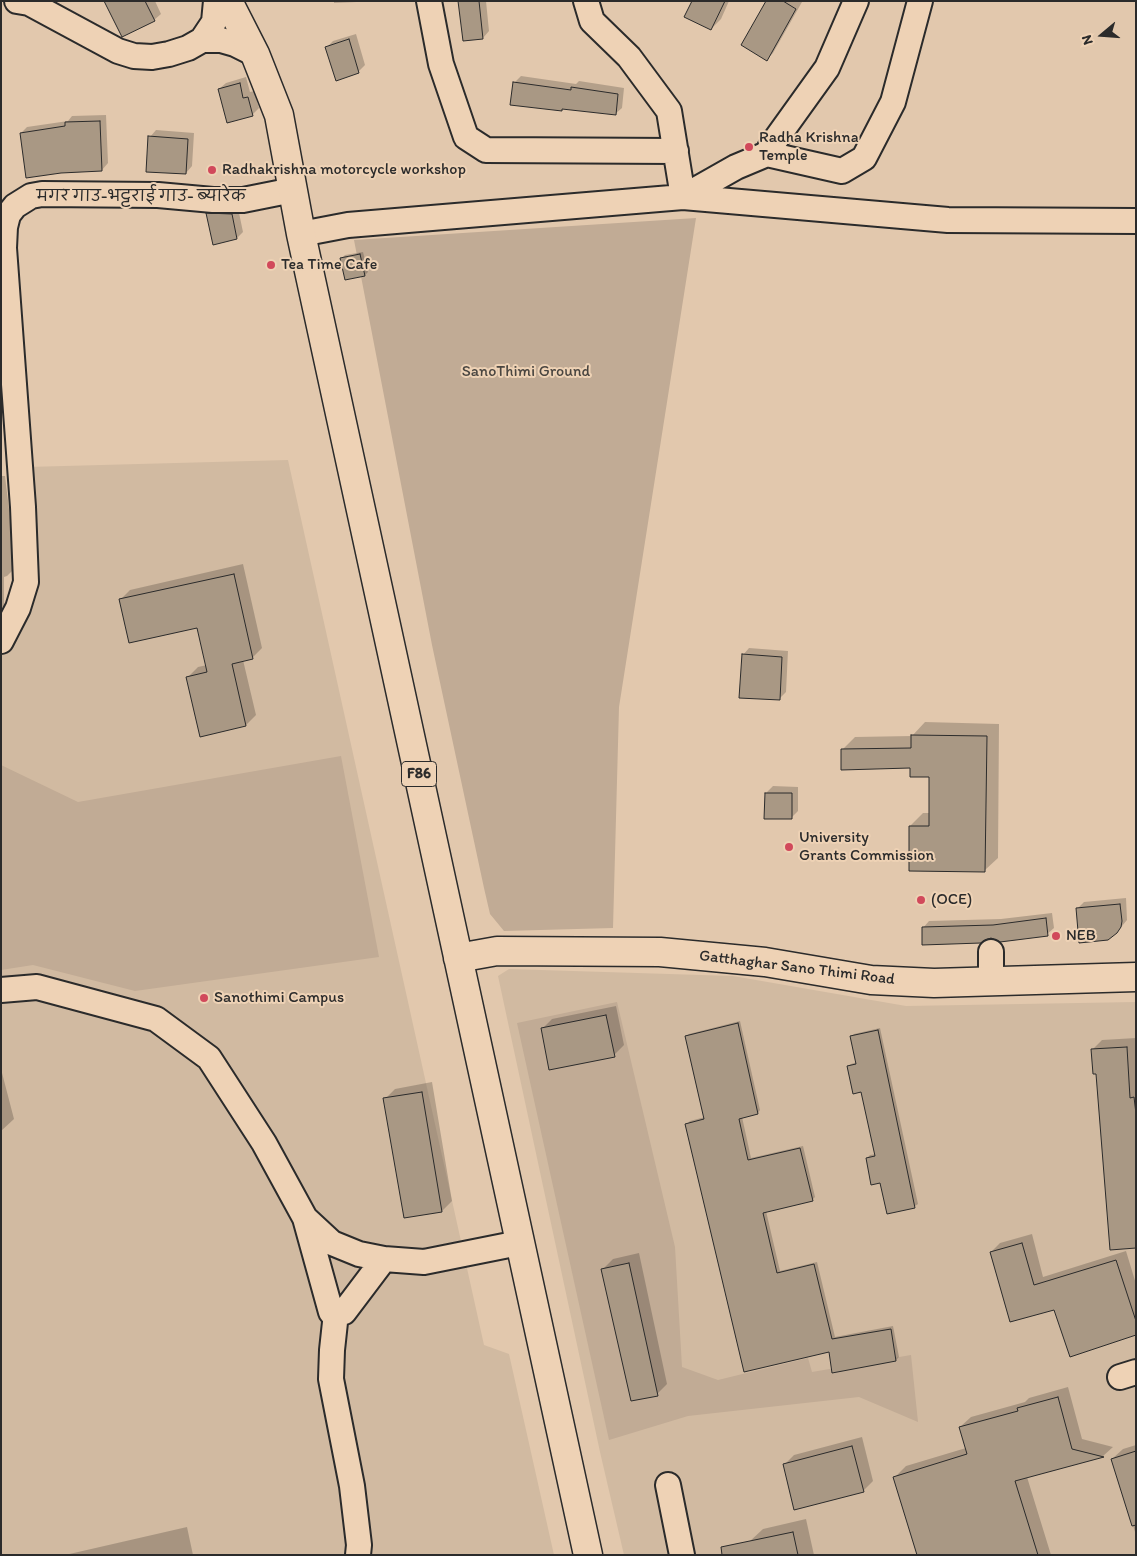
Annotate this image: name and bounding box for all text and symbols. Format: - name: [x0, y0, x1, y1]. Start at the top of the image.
- north arrow: [1077, 10, 1127, 60]
- text: N: [1078, 33, 1097, 47]
- place label: Radha Krishna Temple: [759, 128, 859, 166]
- marker: Radha Krishna Temple: [743, 141, 755, 153]
- place label: Radhakrishna motorcycle workshop: [222, 160, 466, 180]
- marker: Radhakrishna motorcycle workshop: [206, 164, 218, 176]
- street label: मगर गाउ-भट्टराई गाउ- ब्यारेक: [36, 187, 246, 207]
- place label: Tea Time Cafe: [281, 255, 377, 275]
- marker: Tea Time Cafe: [265, 259, 277, 271]
- park label: SanoThimi Ground: [462, 362, 590, 382]
- road number: F86: [402, 762, 436, 786]
- place label: University Grants Commission: [799, 828, 934, 866]
- marker: University Grants Commission: [783, 841, 795, 853]
- place label: (OCE): [931, 890, 972, 910]
- marker: (OCE): [915, 894, 927, 906]
- place label: NEB: [1066, 926, 1096, 946]
- marker: NEB: [1050, 930, 1062, 942]
- street label: Gatthaghar Sano Thimi Road: [698, 946, 896, 990]
- place label: Sanothimi Campus: [214, 988, 344, 1008]
- marker: Sanothimi Campus: [198, 992, 210, 1004]

